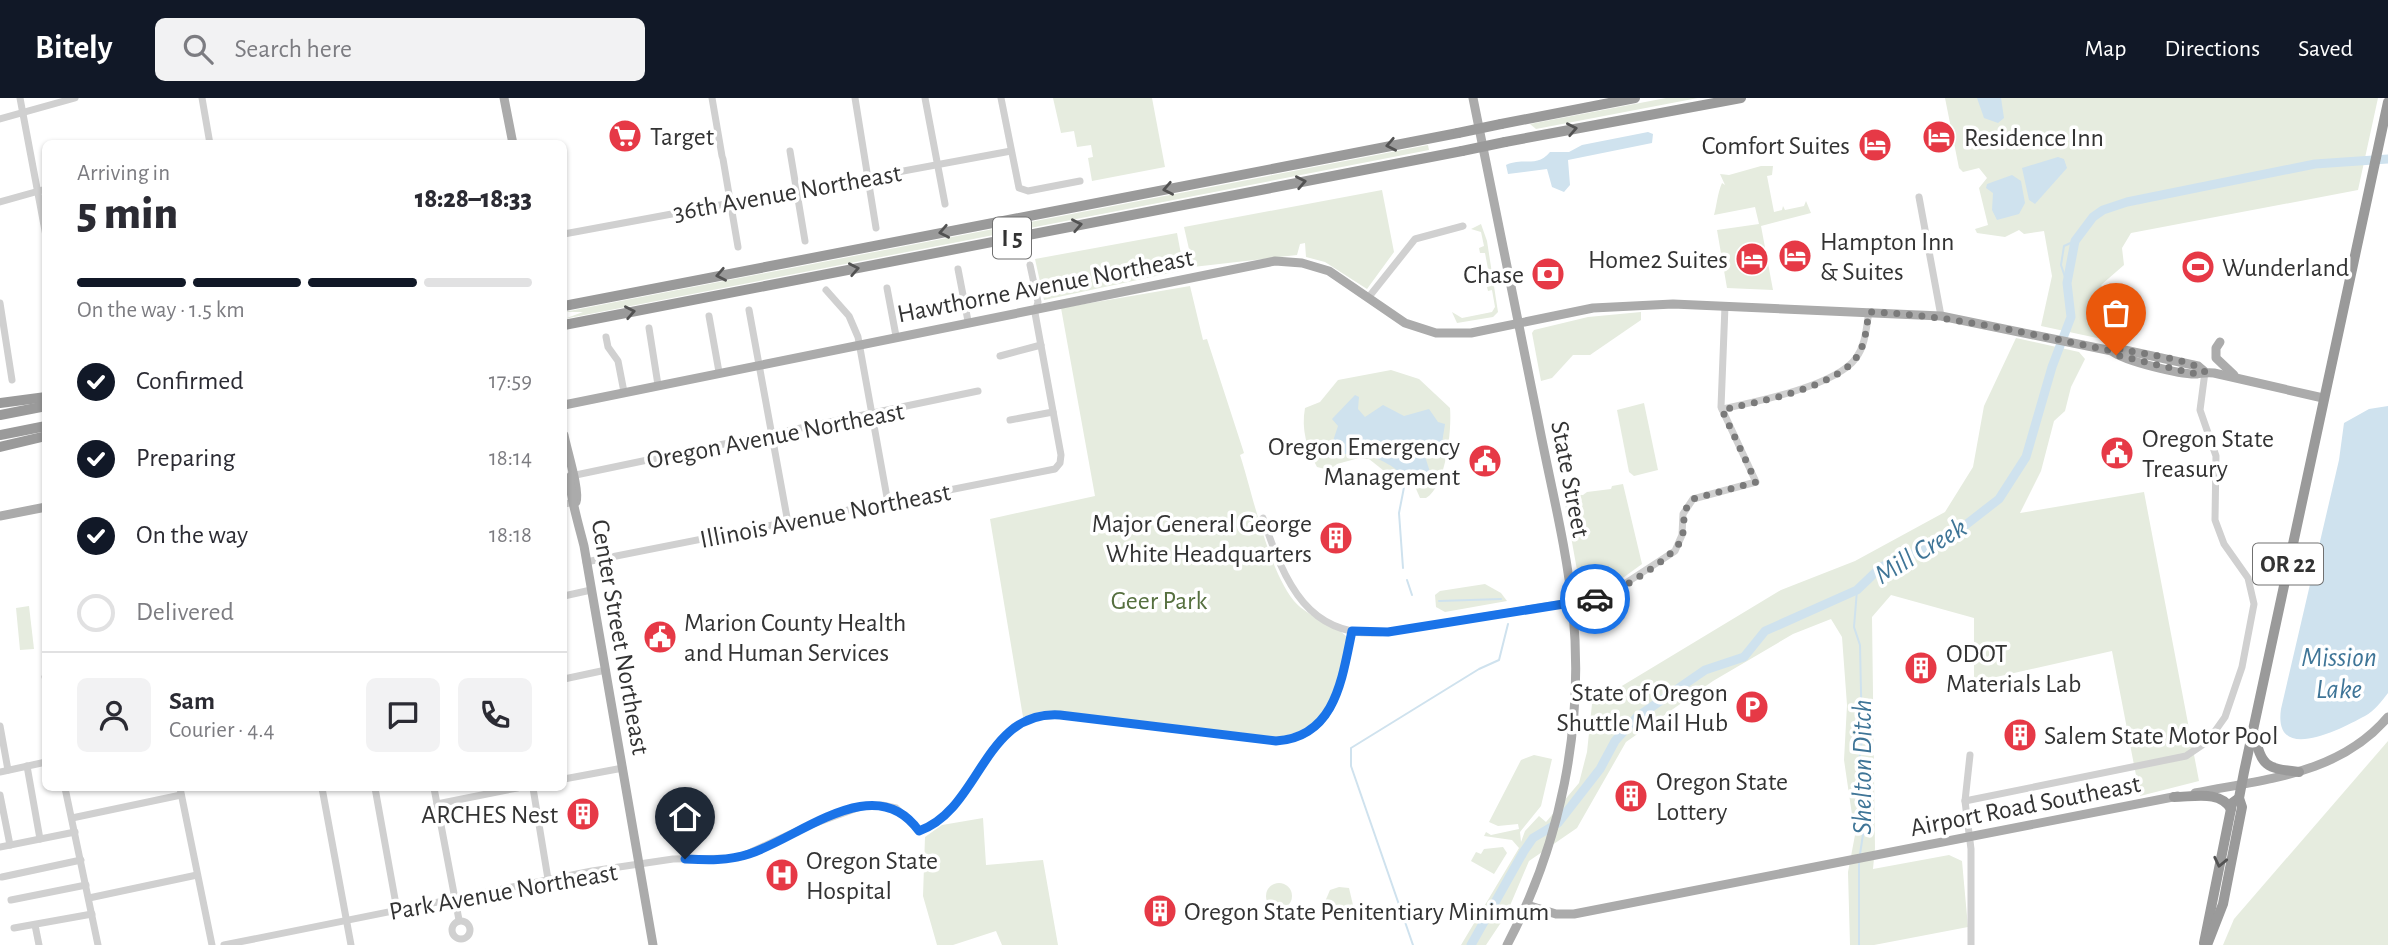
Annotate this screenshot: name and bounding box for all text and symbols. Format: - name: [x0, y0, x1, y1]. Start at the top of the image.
- search box: [155, 18, 645, 81]
- icon: search: [179, 30, 217, 68]
- text: Bitely: [35, 32, 113, 65]
- text: Search here: [235, 36, 352, 62]
- text: Map: [2084, 37, 2126, 61]
- text: Directions: [2164, 37, 2260, 61]
- text: Saved: [2298, 37, 2353, 61]
- supermarket icon: Target: [606, 117, 644, 155]
- hotel icon: Residence Inn: [1920, 118, 1958, 156]
- one-way arrow: [1566, 123, 1578, 138]
- place label: Target: [650, 124, 714, 150]
- place label: Residence Inn: [1964, 125, 2104, 151]
- hotel icon: Comfort Suites: [1856, 126, 1894, 164]
- place label: Comfort Suites: [1702, 133, 1850, 159]
- one-way arrow: [1385, 137, 1397, 152]
- street label: 36th Avenue Northeast: [671, 160, 903, 226]
- text: Arriving in: [77, 162, 170, 185]
- one-way arrow: [1294, 176, 1306, 191]
- one-way arrow: [1162, 180, 1174, 195]
- text: 18:28–18:33: [415, 186, 532, 212]
- text: 5 min: [77, 191, 178, 237]
- road number: I 5: [993, 218, 1031, 258]
- one-way arrow: [1071, 219, 1083, 234]
- one-way arrow: [938, 224, 950, 239]
- place label: Hampton Inn & Suites: [1820, 229, 1954, 285]
- hotel icon: Hampton Inn & Suites: [1776, 237, 1814, 275]
- hotel icon: Home2 Suites: [1733, 240, 1771, 278]
- street label: Hawthorne Avenue Northeast: [895, 245, 1195, 327]
- place label: Home2 Suites: [1588, 247, 1728, 273]
- sports icon: Wunderland: [2179, 248, 2217, 286]
- bank icon: Chase: [1529, 255, 1567, 293]
- place label: Wunderland: [2222, 255, 2349, 281]
- one-way arrow: [848, 262, 860, 277]
- place label: Chase: [1463, 262, 1524, 288]
- one-way arrow: [715, 267, 727, 282]
- pin: [2086, 283, 2146, 355]
- icon: bag: [2097, 294, 2135, 332]
- text: On the way · 1.5 km: [77, 299, 245, 322]
- one-way arrow: [624, 306, 636, 321]
- icon: check: [77, 363, 115, 401]
- text: Confirmed: [136, 368, 244, 394]
- text: 17:59: [489, 370, 532, 393]
- street label: Oregon Avenue Northeast: [644, 398, 906, 474]
- street label: State Street: [1546, 419, 1594, 540]
- place label: Oregon State Treasury: [2142, 426, 2274, 482]
- place label: Oregon Emergency Management: [1268, 434, 1460, 490]
- public building icon: Oregon State Treasury: [2098, 434, 2136, 472]
- icon: check: [77, 440, 115, 478]
- public building icon: Oregon Emergency Management: [1466, 442, 1504, 480]
- text: Preparing: [136, 445, 235, 471]
- text: 18:14: [489, 447, 532, 470]
- street label: Illinois Avenue Northeast: [698, 479, 953, 553]
- place label: Major General George White Headquarters: [1092, 511, 1312, 567]
- water label: Mill Creek: [1870, 513, 1972, 590]
- icon: check: [77, 517, 115, 555]
- street label: Center Street Northeast: [587, 518, 654, 757]
- building icon: Major General George White Headquarters: [1317, 519, 1355, 557]
- text: On the way: [136, 522, 248, 548]
- text: 18:18: [489, 524, 532, 547]
- road number: OR 22: [2253, 544, 2323, 584]
- courier: [1560, 564, 1630, 634]
- icon: car: [1576, 580, 1614, 618]
- park label: Geer Park: [1111, 588, 1207, 614]
- text: Delivered: [136, 599, 234, 625]
- place label: Marion County Health and Human Services: [684, 610, 906, 666]
- public building icon: Marion County Health and Human Services: [641, 618, 679, 656]
- place label: ODOT Materials Lab: [1946, 641, 2081, 697]
- water label: Mission Lake: [2301, 644, 2377, 704]
- building icon: ODOT Materials Lab: [1902, 649, 1940, 687]
- button: person: [77, 678, 151, 752]
- button: chat: [366, 678, 440, 752]
- button: phone: [458, 678, 532, 752]
- place label: State of Oregon Shuttle Mail Hub: [1557, 680, 1728, 736]
- text: Sam: [169, 688, 215, 714]
- parking icon: State of Oregon Shuttle Mail Hub: [1733, 688, 1771, 726]
- water label: Shelton Ditch: [1849, 699, 1877, 835]
- building icon: Salem State Motor Pool: [2001, 716, 2039, 754]
- text: Courier · 4.4: [169, 719, 275, 742]
- place label: Salem State Motor Pool: [2044, 723, 2278, 749]
- place label: Oregon State Lottery: [1656, 769, 1788, 825]
- street label: Airport Road Southeast: [1908, 771, 2142, 841]
- building icon: Oregon State Lottery: [1612, 777, 1650, 815]
- pin: [655, 787, 715, 859]
- building icon: ARCHES Nest: [564, 795, 602, 833]
- icon: home: [666, 798, 704, 836]
- place label: ARCHES Nest: [421, 802, 558, 828]
- place label: Oregon State Hospital: [806, 848, 938, 904]
- hospital icon: Oregon State Hospital: [763, 856, 801, 894]
- one-way arrow: [2214, 856, 2229, 868]
- street label: Park Avenue Northeast: [387, 859, 619, 925]
- building icon: Oregon State Penitentiary Minimum: [1141, 892, 1179, 930]
- place label: Oregon State Penitentiary Minimum: [1184, 899, 1549, 925]

